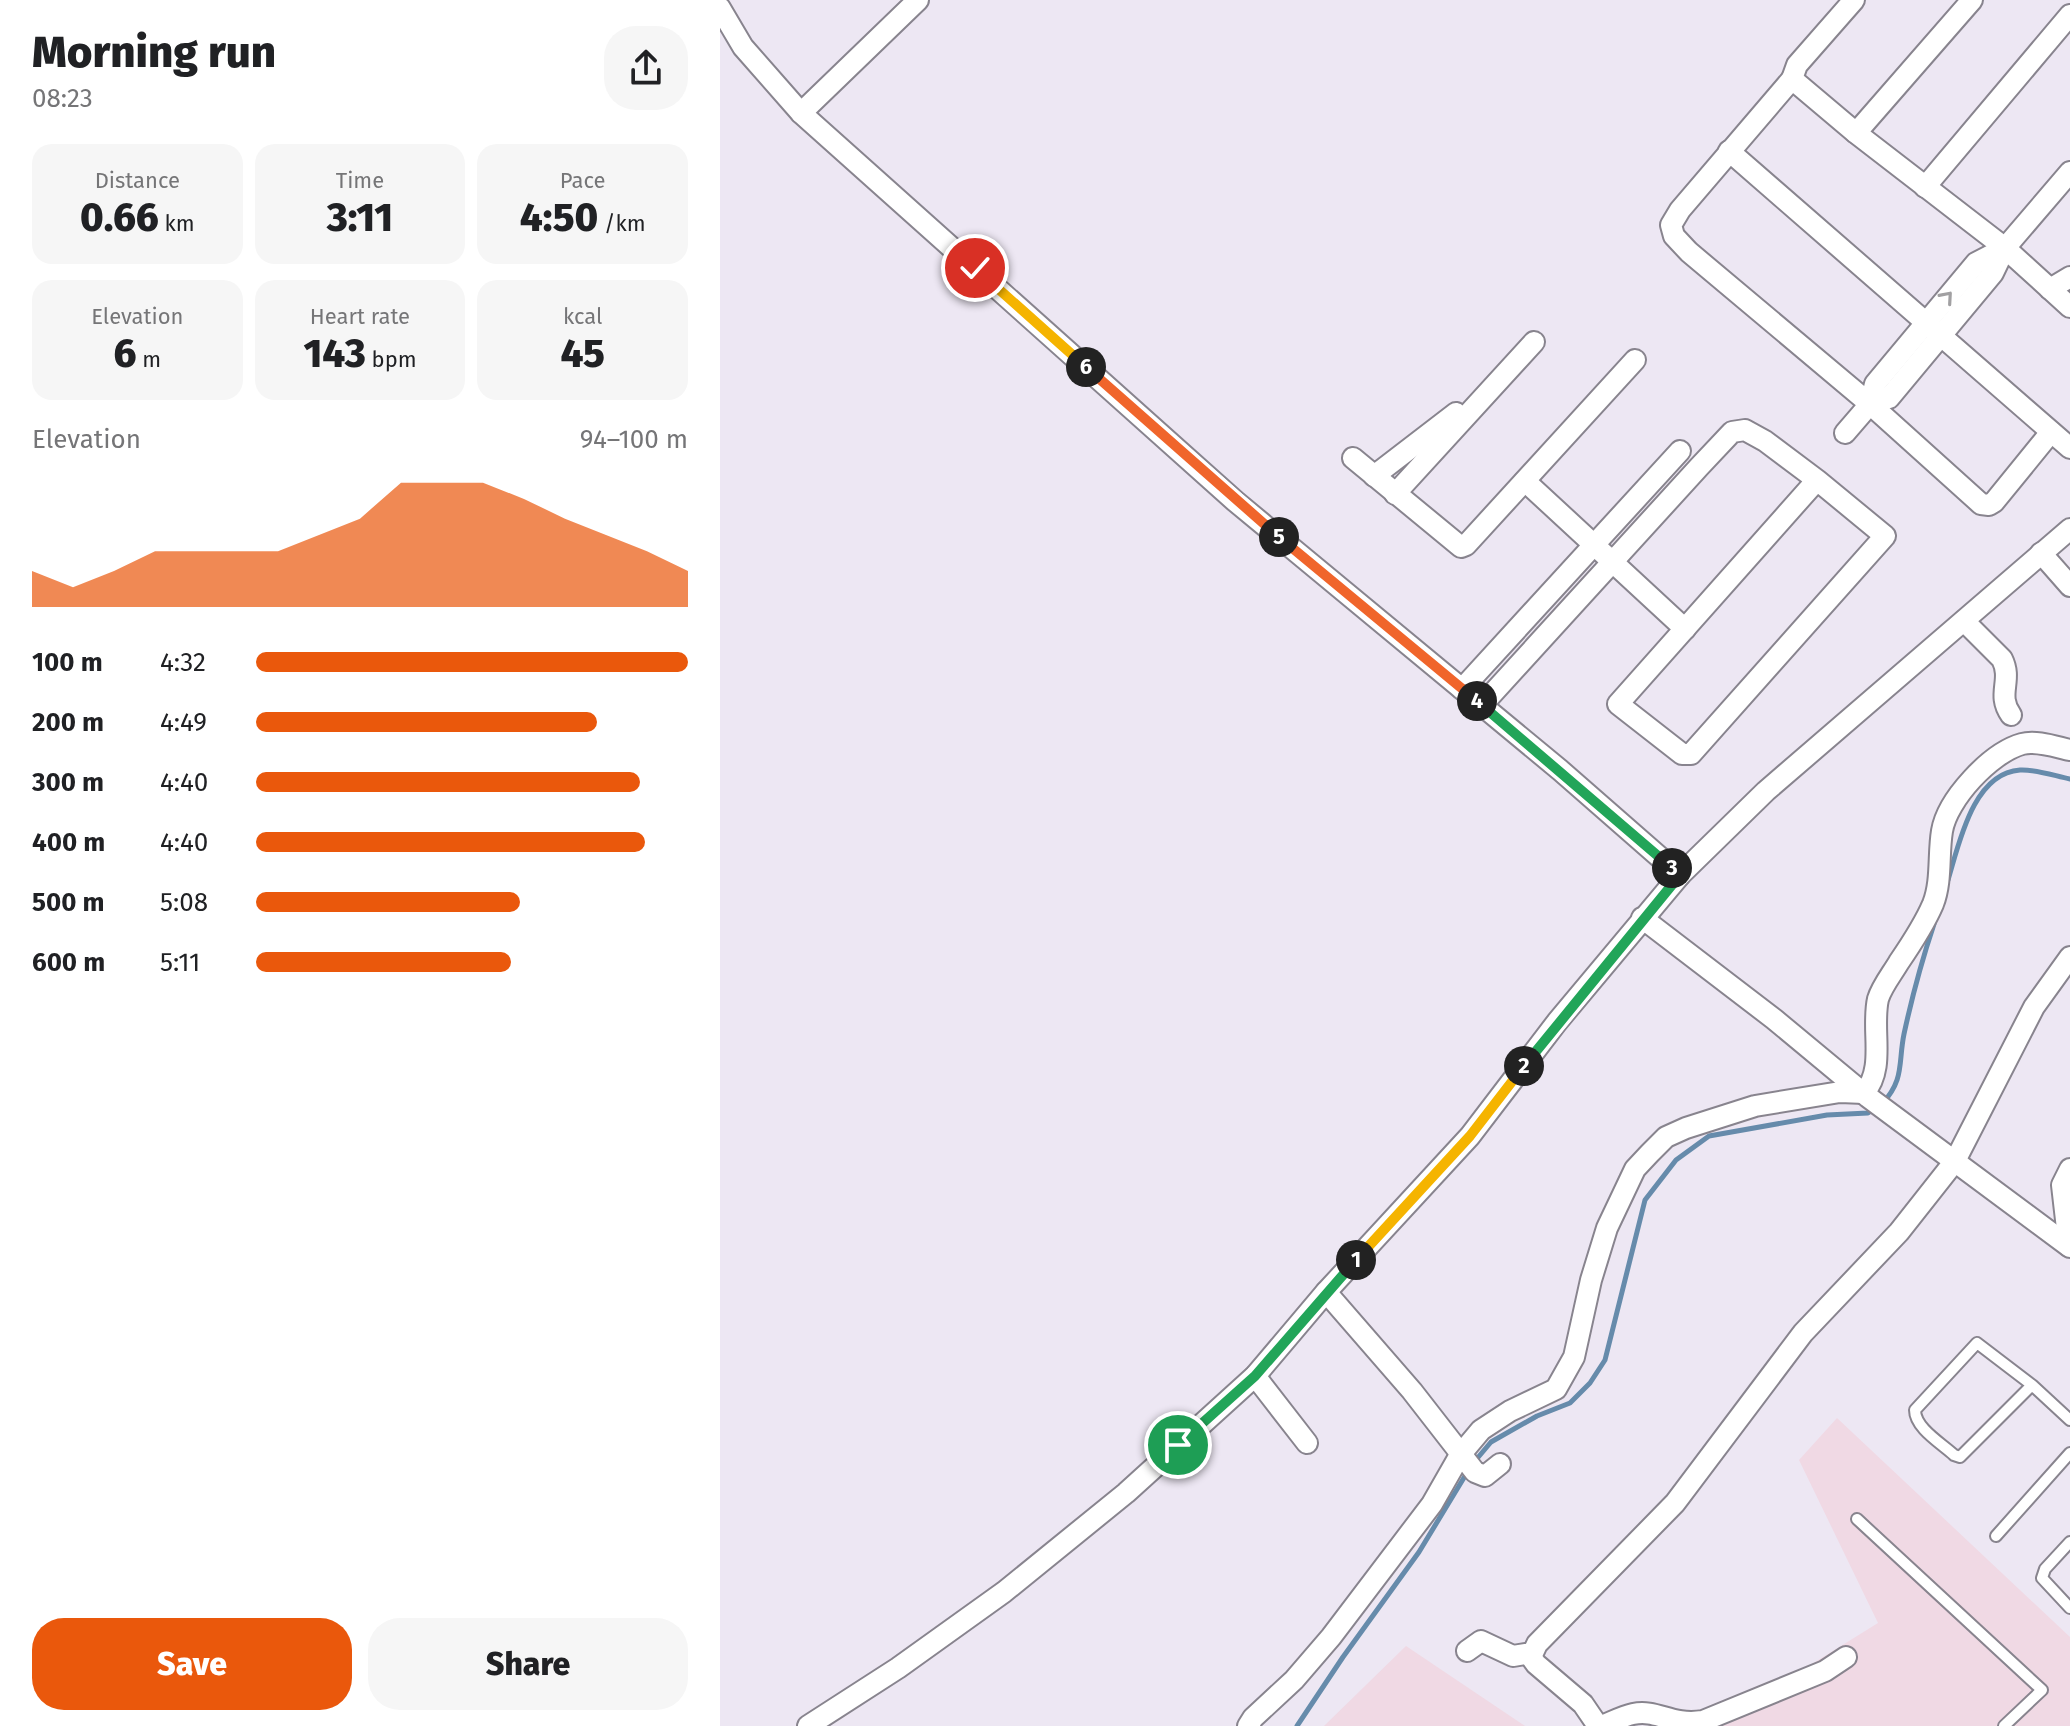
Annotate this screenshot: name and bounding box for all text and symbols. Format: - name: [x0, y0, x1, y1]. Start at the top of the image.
- text: Morning run: [32, 26, 276, 79]
- button: share: [604, 26, 688, 110]
- text: 08:23: [32, 83, 93, 114]
- text: Distance: [95, 167, 180, 194]
- text: Time: [336, 167, 384, 194]
- text: Pace: [560, 167, 605, 194]
- text: 0.66: [80, 194, 159, 242]
- text: 3:11: [327, 194, 393, 242]
- text: 4:50: [520, 194, 598, 242]
- text: km: [159, 210, 195, 237]
- text: /km: [598, 210, 646, 237]
- pin: [941, 234, 1009, 302]
- icon: check: [953, 246, 997, 290]
- one-way arrow: [1937, 292, 1952, 306]
- text: Elevation: [91, 303, 183, 330]
- text: Heart rate: [310, 303, 410, 330]
- text: kcal: [563, 303, 602, 330]
- text: 6: [114, 330, 136, 378]
- text: 143: [303, 330, 366, 378]
- text: 45: [560, 330, 605, 378]
- text: m: [136, 346, 161, 373]
- text: bpm: [366, 346, 417, 373]
- pin: 6: [1066, 347, 1106, 387]
- text: 6: [1080, 353, 1092, 380]
- text: Elevation: [32, 424, 141, 455]
- text: 94–100 m: [580, 424, 688, 455]
- pin: 5: [1259, 517, 1299, 557]
- text: 5: [1273, 523, 1285, 550]
- text: 100 m: [32, 647, 103, 678]
- text: 4:32: [160, 647, 206, 678]
- pin: 4: [1457, 681, 1497, 721]
- text: 4: [1471, 687, 1483, 714]
- text: 200 m: [32, 707, 104, 738]
- text: 4:49: [160, 707, 207, 738]
- text: 300 m: [32, 767, 104, 798]
- text: 4:40: [160, 767, 208, 798]
- text: 400 m: [32, 827, 105, 858]
- text: 4:40: [160, 827, 208, 858]
- pin: 3: [1652, 848, 1692, 888]
- text: 3: [1666, 854, 1678, 881]
- text: 500 m: [32, 887, 105, 918]
- text: 5:08: [160, 887, 208, 918]
- text: 600 m: [32, 947, 105, 978]
- text: 5:11: [160, 947, 200, 978]
- pin: 2: [1504, 1046, 1544, 1086]
- text: 2: [1518, 1052, 1530, 1079]
- pin: 1: [1336, 1240, 1376, 1280]
- text: 1: [1351, 1246, 1361, 1273]
- pin: [1144, 1411, 1212, 1479]
- icon: arrive: [1156, 1423, 1200, 1467]
- button: Save: [32, 1618, 352, 1710]
- button: Share: [368, 1618, 688, 1710]

